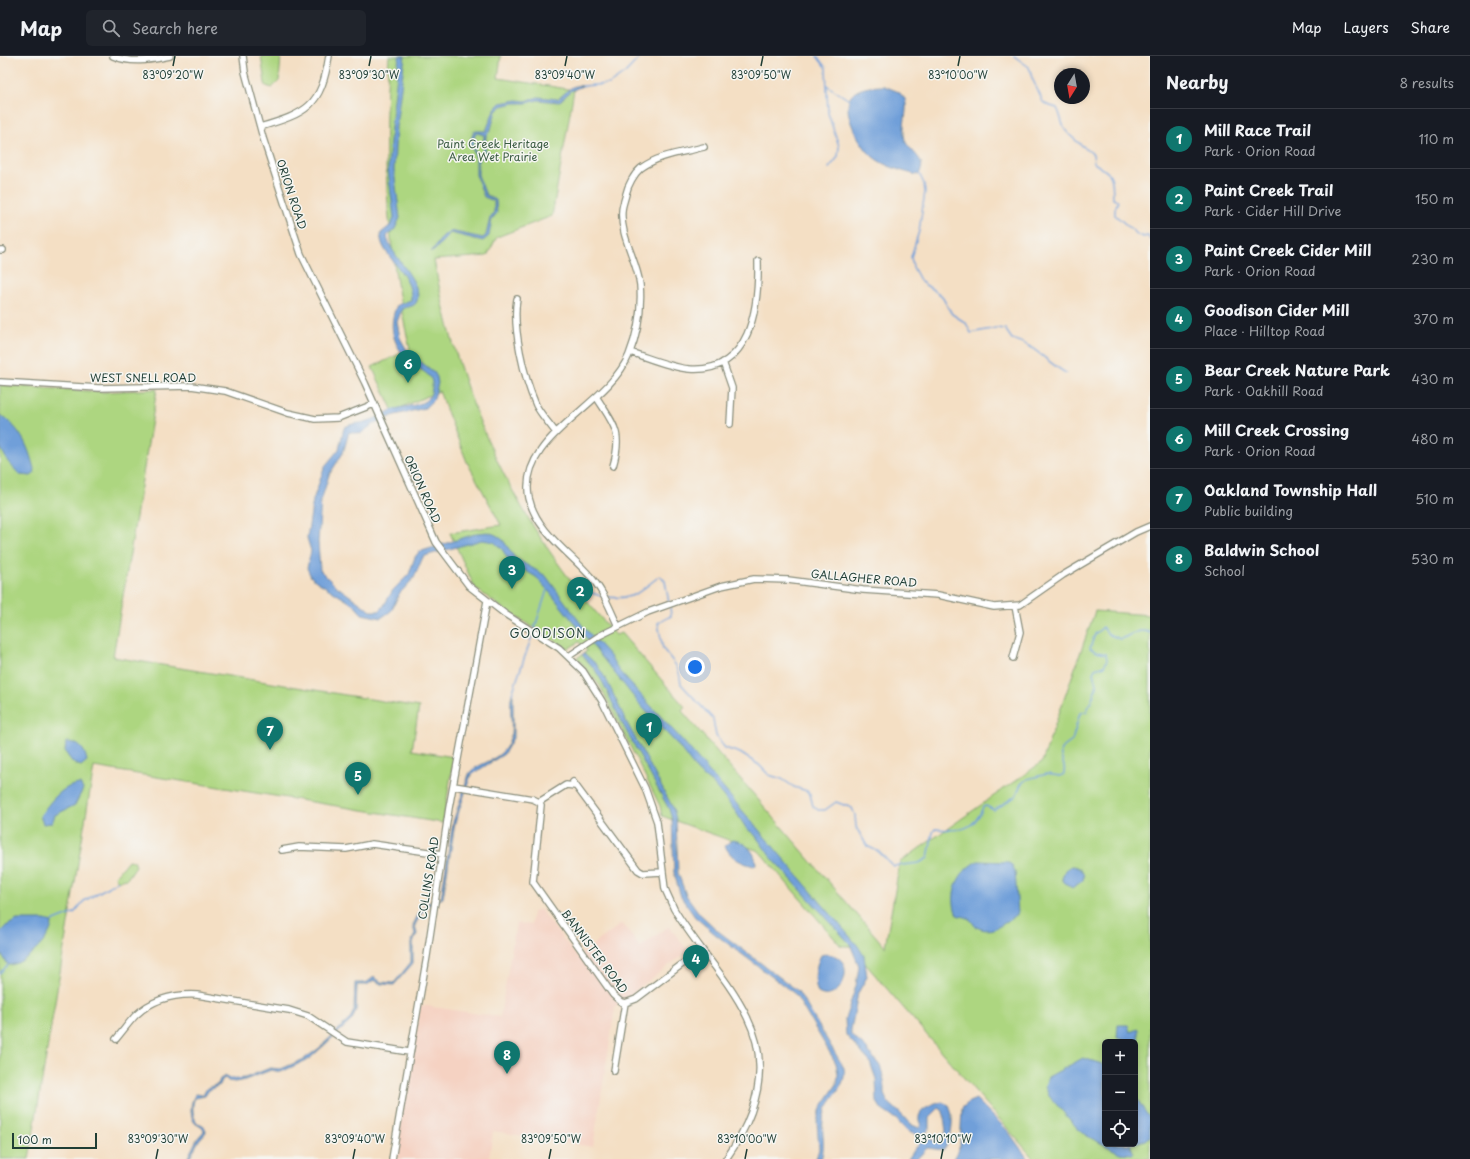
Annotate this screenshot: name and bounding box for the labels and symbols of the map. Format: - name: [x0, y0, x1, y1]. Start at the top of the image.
- text: 83°09'20"W: [143, 67, 204, 82]
- text: 83°09'30"W: [339, 67, 400, 82]
- text: 83°09'40"W: [535, 67, 596, 82]
- text: 83°09'50"W: [731, 67, 792, 82]
- text: 83°10'00"W: [928, 67, 989, 82]
- north arrow: [1054, 68, 1090, 104]
- park label: Paint Creek Heritage Area Wet Prairie: [437, 135, 549, 165]
- street label: ORION ROAD: [273, 157, 311, 231]
- pin: 6: [395, 350, 421, 383]
- street label: WEST SNELL ROAD: [90, 369, 196, 386]
- street label: ORION ROAD: [400, 452, 446, 526]
- pin: 3: [499, 556, 525, 589]
- street label: GALLAGHER ROAD: [810, 565, 918, 591]
- pin: 2: [567, 577, 593, 610]
- district label: GOODISON: [510, 624, 586, 642]
- your location: [685, 657, 705, 677]
- pin: 1: [636, 713, 662, 746]
- pin: 7: [257, 717, 283, 750]
- pin: 5: [345, 762, 371, 795]
- street label: COLLINS ROAD: [413, 835, 443, 921]
- street label: BANNISTER ROAD: [558, 905, 632, 997]
- pin: 4: [683, 945, 709, 978]
- pin: 8: [494, 1041, 520, 1074]
- scale bar: [12, 1131, 97, 1150]
- text: 83°09'30"W: [128, 1131, 189, 1146]
- text: 83°09'40"W: [325, 1131, 386, 1146]
- text: 83°09'50"W: [521, 1131, 582, 1146]
- text: 83°10'00"W: [717, 1131, 778, 1146]
- text: 83°10'10"W: [915, 1131, 972, 1146]

